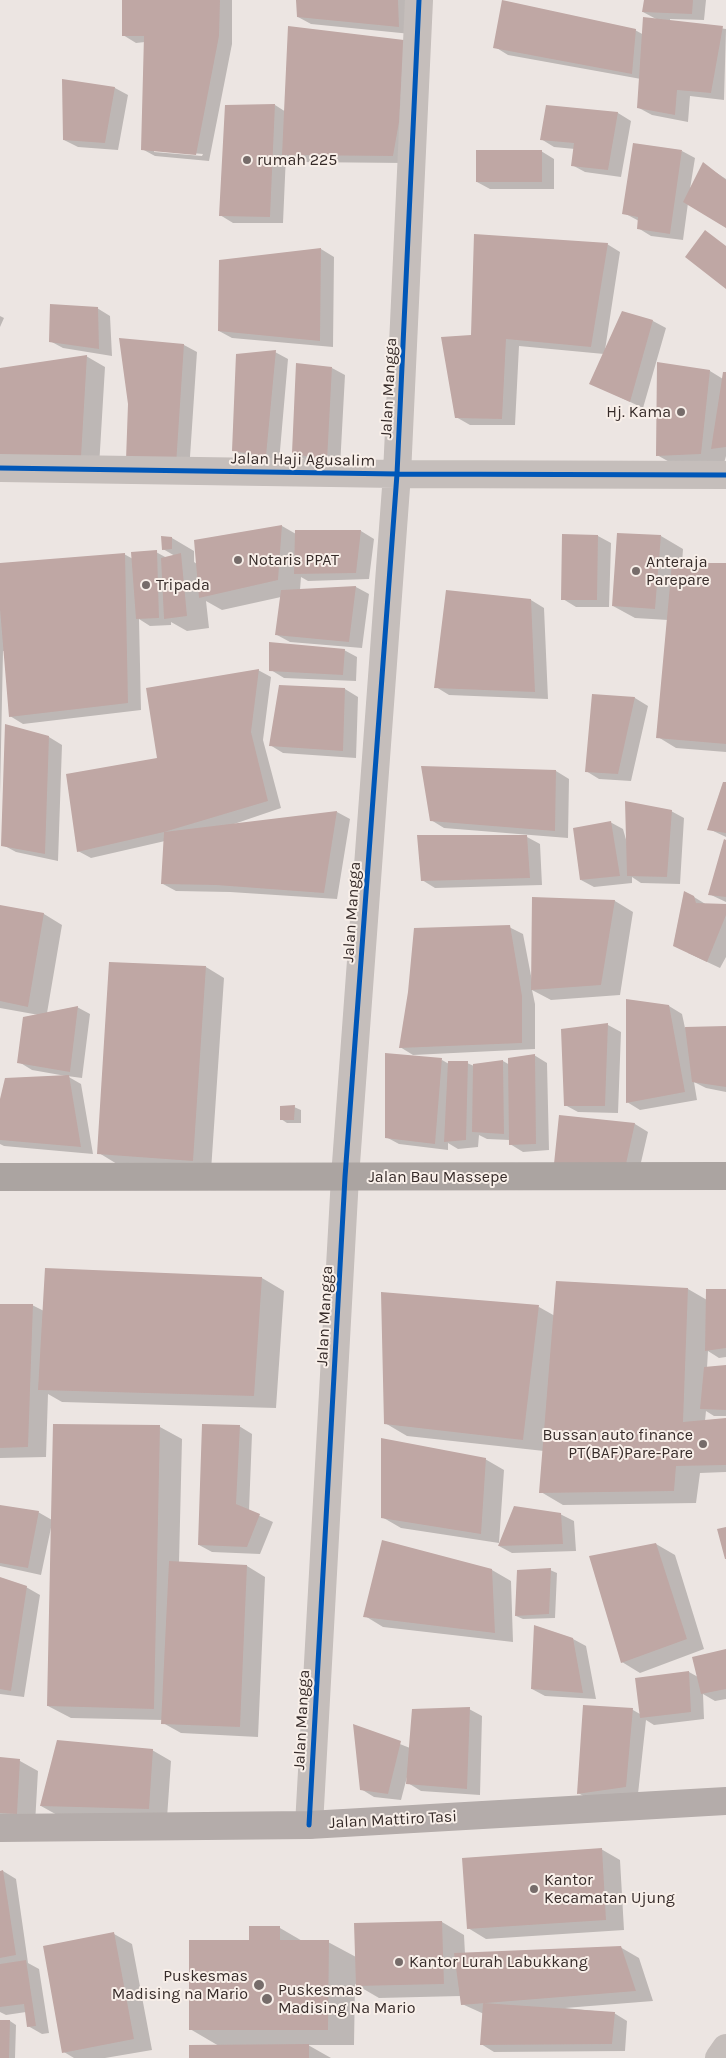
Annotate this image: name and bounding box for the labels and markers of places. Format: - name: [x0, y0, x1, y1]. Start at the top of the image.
- place label: rumah 225: [257, 150, 337, 170]
- marker: rumah 225: [241, 154, 253, 166]
- place label: Hj. Kama: [606, 402, 671, 422]
- marker: Hj. Kama: [675, 406, 687, 418]
- place label: Notaris PPAT: [248, 550, 339, 570]
- place label: Anteraja Parepare: [646, 552, 710, 590]
- marker: Notaris PPAT: [232, 554, 244, 566]
- marker: Anteraja Parepare: [630, 565, 642, 577]
- place label: Tripada: [156, 575, 210, 595]
- marker: Tripada: [140, 579, 152, 591]
- place label: Bussan auto finance PT(BAF)Pare-Pare: [542, 1425, 693, 1463]
- marker: Bussan auto finance PT(BAF)Pare-Pare: [697, 1438, 709, 1450]
- place label: Kantor Kecamatan Ujung: [544, 1870, 675, 1908]
- marker: Kantor Kecamatan Ujung: [528, 1883, 540, 1895]
- place label: Kantor Lurah Labukkang: [409, 1952, 588, 1972]
- marker: Kantor Lurah Labukkang: [393, 1956, 405, 1968]
- place label: Puskesmas Madising na Mario: [112, 1966, 248, 2004]
- marker: Puskesmas Madising na Mario: [252, 1978, 266, 1992]
- place label: Puskesmas Madising Na Mario: [278, 1980, 415, 2018]
- marker: Puskesmas Madising Na Mario: [260, 1992, 274, 2006]

